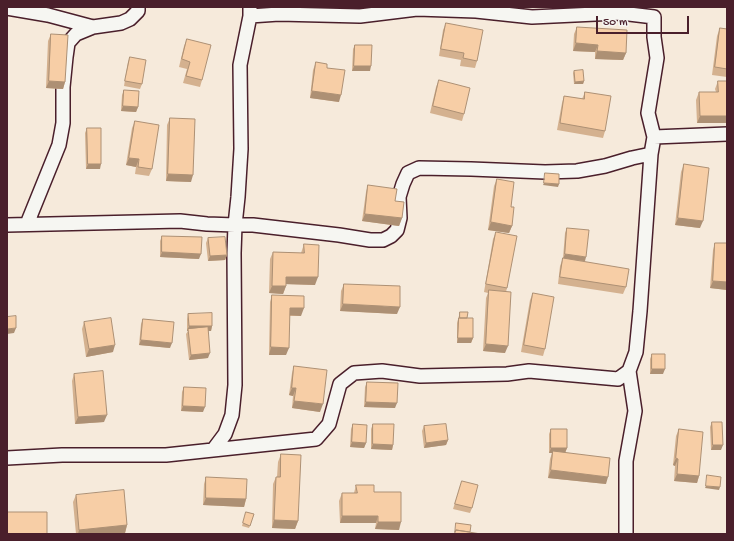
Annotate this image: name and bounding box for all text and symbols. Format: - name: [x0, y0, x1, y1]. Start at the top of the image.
- scale bar: [598, 8, 691, 34]
- text: 50 m: [603, 16, 628, 30]

